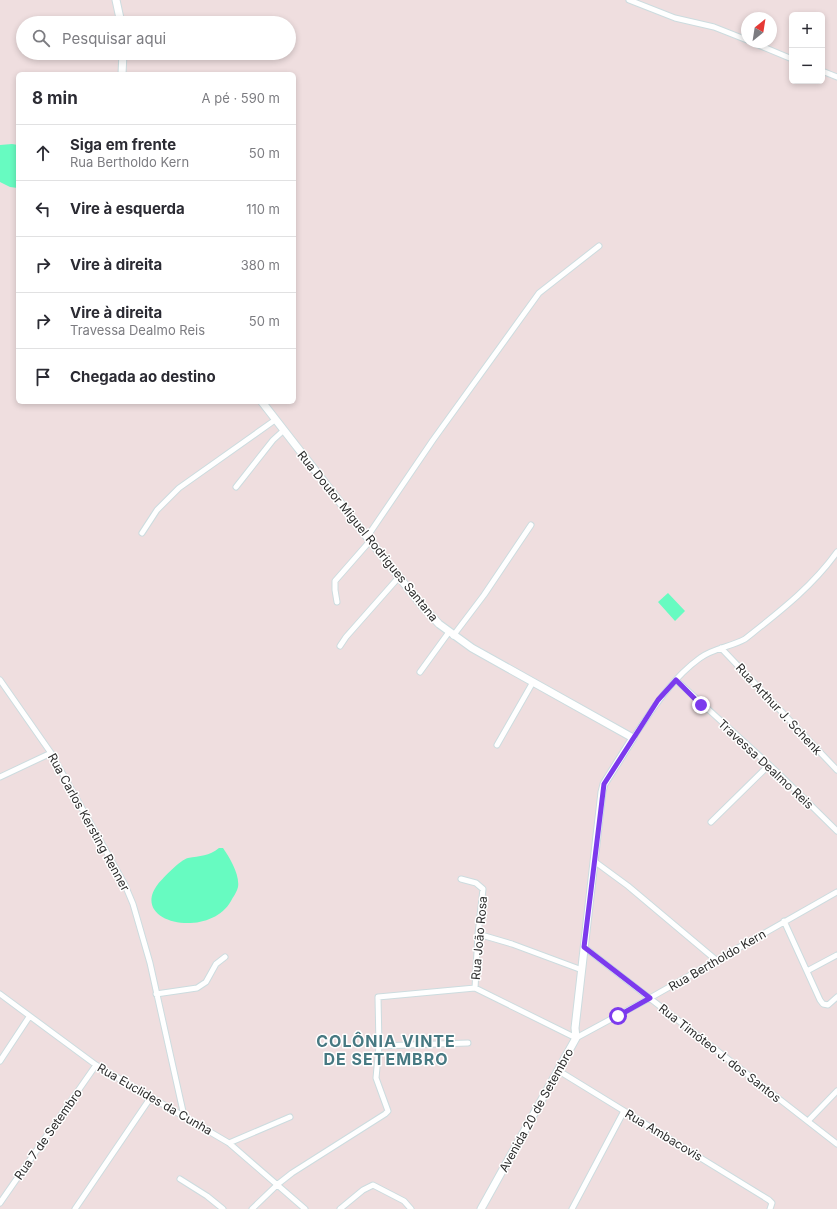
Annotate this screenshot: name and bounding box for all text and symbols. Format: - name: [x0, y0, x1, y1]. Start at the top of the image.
- north arrow: [741, 12, 777, 48]
- map controls: [789, 12, 825, 84]
- button: +: [789, 12, 825, 48]
- search box: [16, 16, 296, 60]
- icon: search: [30, 27, 52, 49]
- text: Pesquisar aqui: [62, 29, 166, 48]
- button: −: [789, 48, 825, 84]
- text: 8 min: [32, 88, 78, 108]
- text: A pé · 590 m: [202, 90, 280, 106]
- text: Siga em frente: [70, 135, 176, 154]
- icon: ahead: [32, 142, 54, 164]
- text: 50 m: [249, 145, 280, 161]
- text: Rua Bertholdo Kern: [70, 154, 189, 170]
- icon: left: [32, 198, 54, 220]
- text: Vire à esquerda: [70, 199, 185, 218]
- text: 110 m: [246, 201, 280, 217]
- icon: right: [32, 254, 54, 276]
- text: Vire à direita: [70, 255, 162, 274]
- text: 380 m: [241, 257, 280, 273]
- text: Vire à direita: [70, 303, 162, 322]
- icon: right: [32, 310, 54, 332]
- text: 50 m: [249, 313, 280, 329]
- text: Travessa Dealmo Reis: [70, 322, 205, 338]
- icon: arrive: [32, 366, 54, 388]
- text: Chegada ao destino: [70, 367, 216, 386]
- street label: Rua Doutor Miguel Rodrigues Santana: [294, 448, 442, 624]
- street label: Rua Arthur J. Schenk: [733, 660, 826, 758]
- route end: [692, 696, 710, 714]
- street label: Travessa Dealmo Reis: [715, 716, 817, 812]
- street label: Rua Carlos Kersting Renner: [45, 750, 133, 894]
- street label: Rua João Rosa: [468, 895, 490, 981]
- street label: Rua Bertholdo Kern: [666, 926, 768, 994]
- street label: Rua Timóteo J. dos Santos: [656, 1001, 784, 1105]
- route start: [609, 1007, 627, 1025]
- district label: COLÔNIA VINTE DE SETEMBRO: [316, 1031, 456, 1069]
- street label: Avenida 20 de Setembro: [496, 1045, 576, 1175]
- street label: Rua Euclides da Cunha: [95, 1060, 215, 1138]
- street label: Rua 7 de Setembro: [11, 1086, 85, 1182]
- street label: Rua Ambacovis: [623, 1106, 705, 1164]

